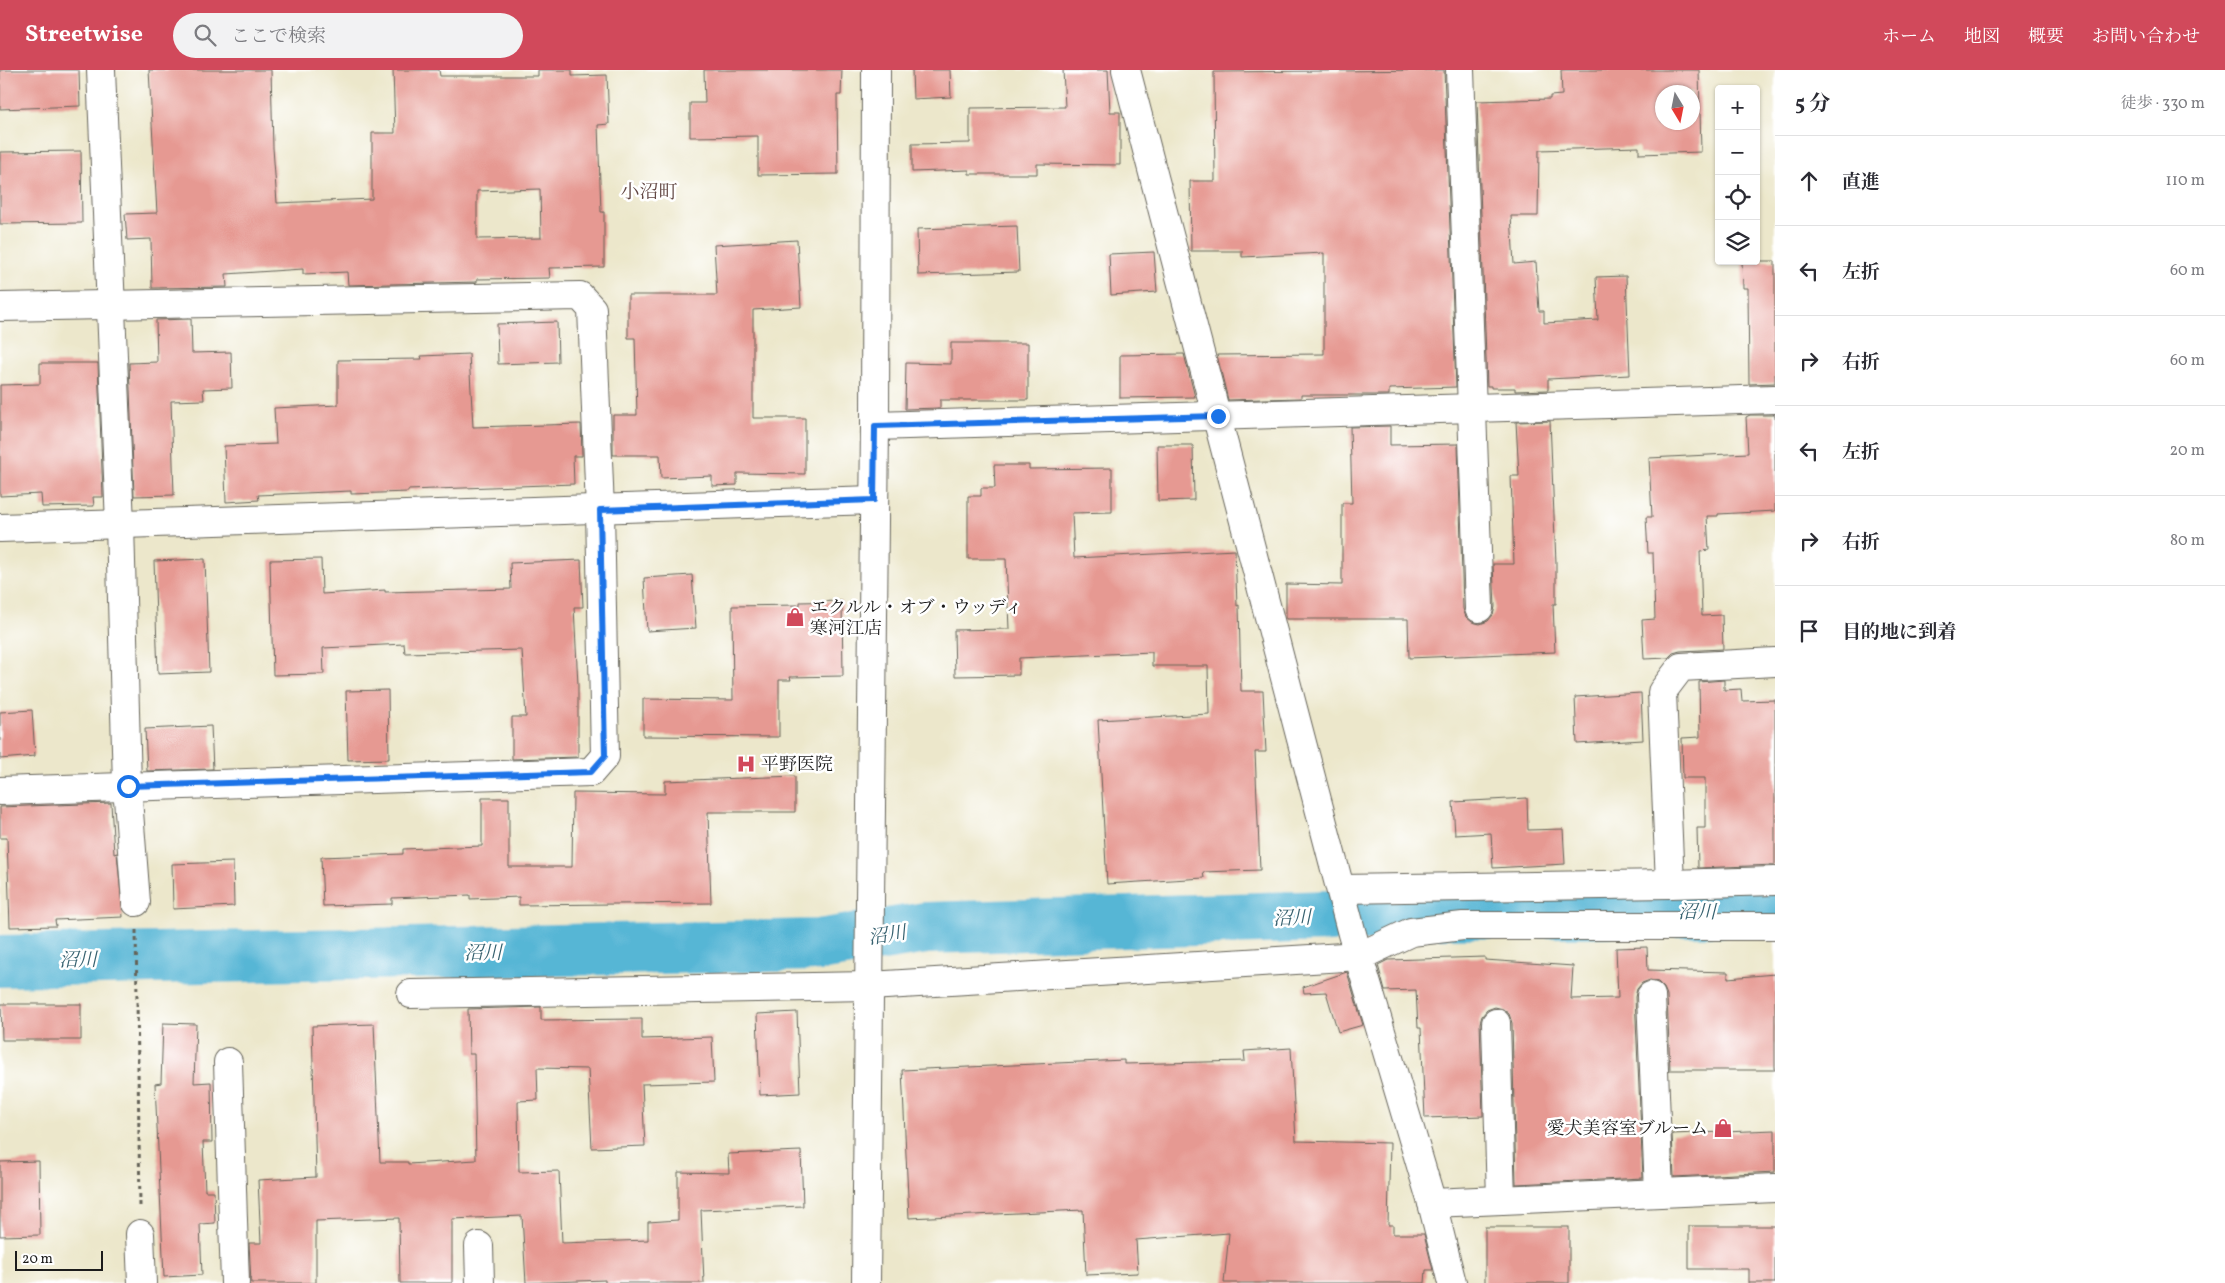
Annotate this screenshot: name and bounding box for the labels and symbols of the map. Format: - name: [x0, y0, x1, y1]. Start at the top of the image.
- north arrow: [1655, 85, 1700, 130]
- district label: 小沼町: [620, 180, 678, 206]
- route end: [1207, 405, 1230, 428]
- place label: エクルル・オブ・ウッディ 寒河江店: [810, 596, 1023, 642]
- shop icon: エクルル・オブ・ウッディ 寒河江店: [784, 606, 806, 628]
- hospital icon: 平野医院: [735, 753, 757, 775]
- place label: 平野医院: [761, 753, 833, 778]
- route start: [117, 775, 140, 798]
- water label: 沼川: [1678, 900, 1718, 926]
- water label: 沼川: [1273, 905, 1314, 933]
- water label: 沼川: [867, 920, 910, 952]
- water label: 沼川: [464, 941, 504, 967]
- water label: 沼川: [59, 948, 99, 974]
- place label: 愛犬美容室ブルーム: [1547, 1117, 1708, 1142]
- shop icon: 愛犬美容室ブルーム: [1712, 1117, 1734, 1139]
- scale bar: [15, 1248, 102, 1271]

